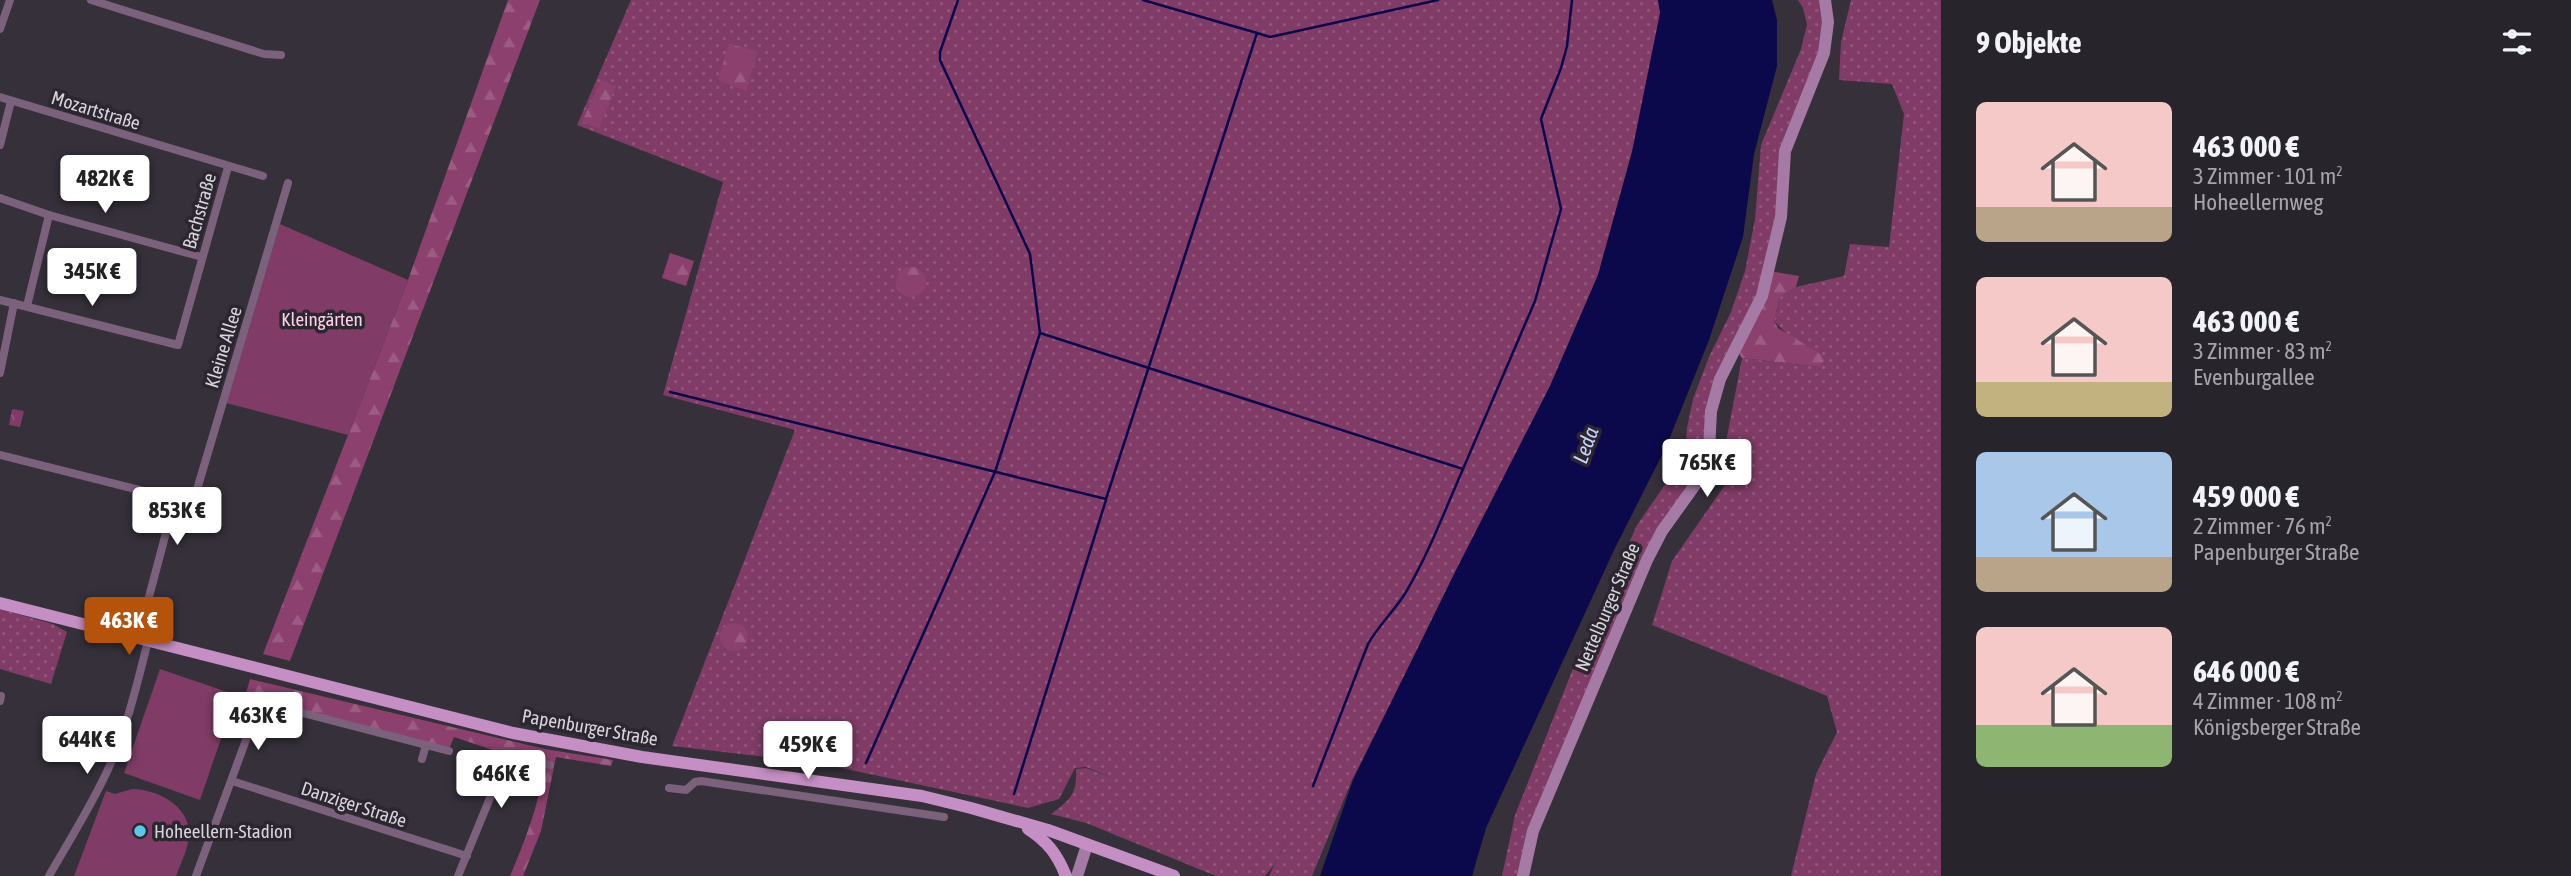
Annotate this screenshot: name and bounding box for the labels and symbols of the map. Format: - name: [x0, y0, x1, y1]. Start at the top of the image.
- street label: Mozartstraße: [49, 86, 143, 134]
- pin: 482K €: [48, 156, 162, 215]
- street label: Bachstraße: [178, 171, 220, 251]
- pin: 345K €: [35, 248, 149, 308]
- street label: Kleine Allee: [200, 304, 246, 390]
- park label: Kleingärten: [281, 308, 363, 330]
- water label: Leda: [1567, 423, 1603, 466]
- pin: 765K €: [1650, 440, 1764, 499]
- pin: 853K €: [120, 488, 234, 547]
- street label: Nettelburger Straße: [1570, 540, 1644, 674]
- pin: 463K €: [72, 598, 186, 657]
- pin: 463K €: [201, 692, 315, 752]
- street label: Papenburger Straße: [520, 704, 660, 750]
- pin: 644K €: [30, 716, 144, 776]
- pin: 459K €: [751, 722, 865, 781]
- pin: 646K €: [444, 750, 558, 810]
- street label: Danziger Straße: [298, 777, 410, 831]
- place label: Hoheellern-Stadion: [154, 820, 292, 842]
- marker: Hoheellern-Stadion: [132, 823, 148, 839]

